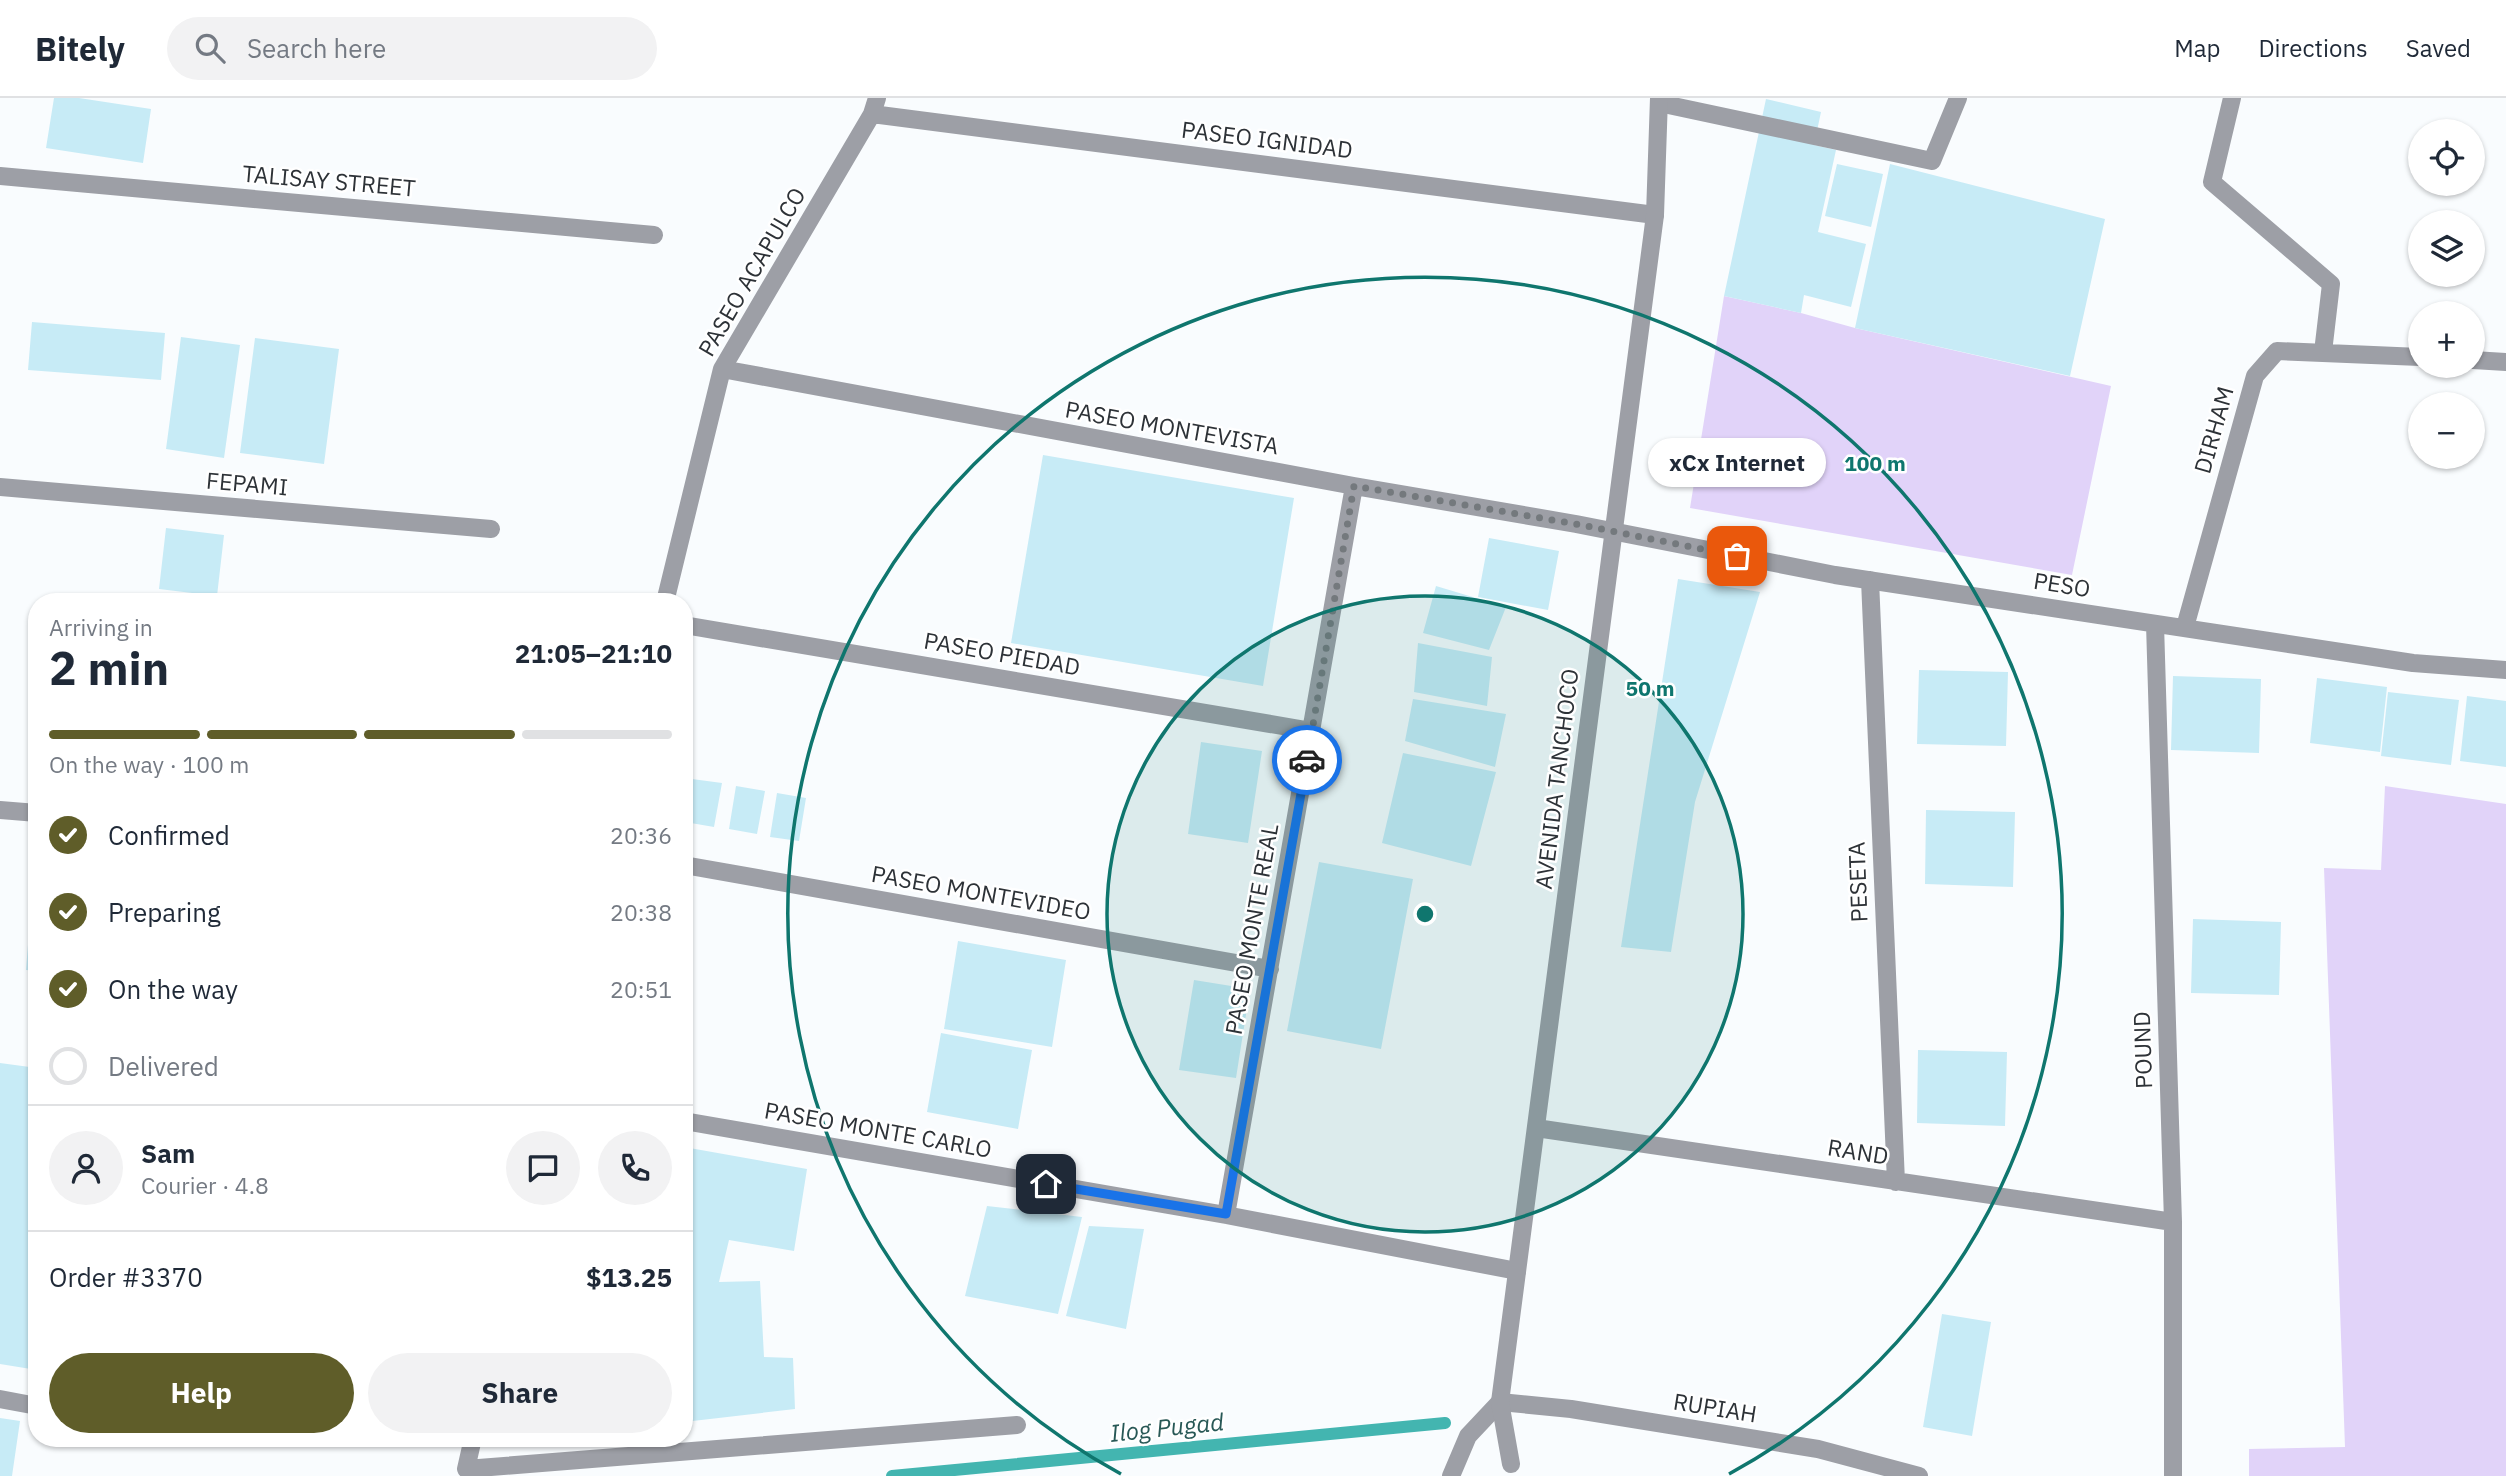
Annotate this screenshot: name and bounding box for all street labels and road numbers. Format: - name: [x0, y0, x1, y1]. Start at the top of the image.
- street label: PASEO IGNIDAD: [1180, 114, 1354, 164]
- street label: TALISAY STREET: [241, 157, 417, 203]
- street label: PASEO ACAPULCO: [691, 182, 812, 361]
- street label: DIRHAM: [2186, 383, 2240, 477]
- street label: PASEO MONTEVISTA: [1063, 393, 1282, 461]
- street label: FEPAMI: [205, 464, 289, 502]
- street label: PESO: [2032, 565, 2093, 603]
- street label: PASEO PIEDAD: [922, 625, 1083, 682]
- street label: AVENIDA TANCHOCO: [1528, 667, 1584, 891]
- street label: PASEO MONTE REAL: [1218, 821, 1284, 1037]
- street label: PESETA: [1841, 841, 1873, 923]
- street label: PASEO MONTEVIDEO: [869, 858, 1093, 926]
- street label: POUND: [2126, 1011, 2158, 1089]
- street label: PASEO MONTE CARLO: [762, 1094, 994, 1164]
- street label: RAND: [1826, 1131, 1891, 1171]
- street label: RUPIAH: [1671, 1386, 1759, 1428]

